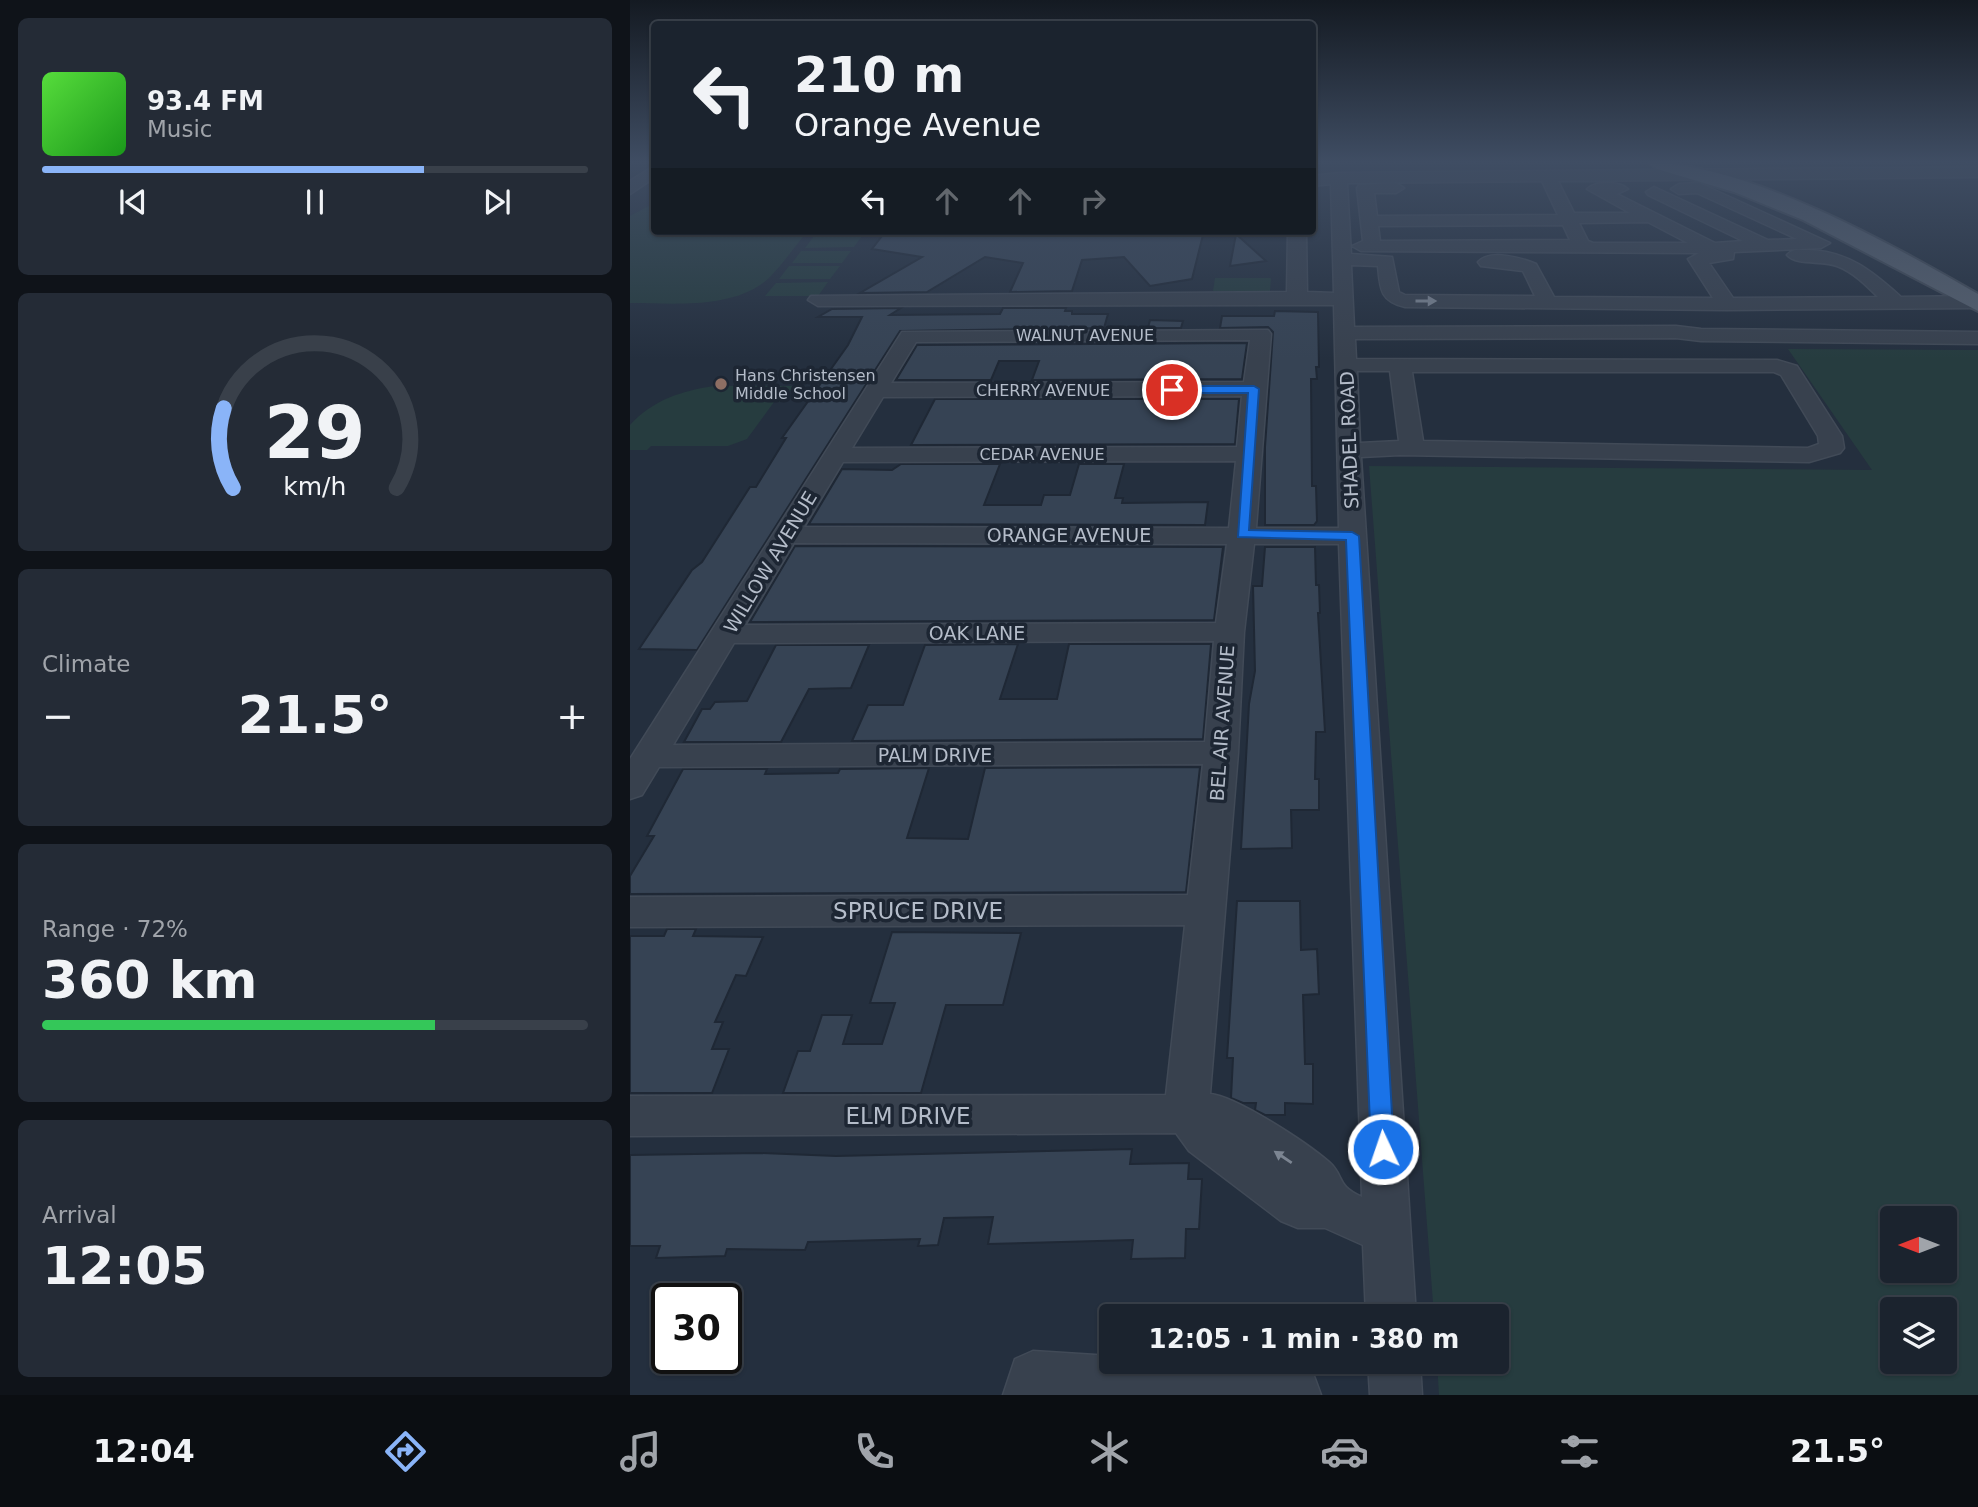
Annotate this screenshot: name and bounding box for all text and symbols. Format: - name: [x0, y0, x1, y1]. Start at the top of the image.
- text: 210 m: [794, 47, 964, 104]
- icon: left: [679, 49, 770, 140]
- text: 93.4 FM: [147, 86, 264, 116]
- text: Orange Avenue: [794, 106, 1041, 144]
- text: Music: [147, 116, 212, 142]
- icon: left: [855, 182, 893, 220]
- icon: ahead: [928, 182, 966, 220]
- icon: ahead: [1001, 182, 1039, 220]
- icon: right: [1074, 182, 1112, 220]
- icon: previous: [114, 183, 152, 221]
- icon: pause: [296, 183, 334, 221]
- icon: next: [478, 183, 516, 221]
- one-way arrow: [1415, 295, 1437, 307]
- street label: WALNUT AVENUE: [1016, 326, 1154, 345]
- pin: [1142, 360, 1202, 420]
- place label: Hans Christensen Middle School: [735, 366, 876, 403]
- icon: arrive: [1153, 371, 1191, 409]
- street label: SHADEL ROAD: [1336, 371, 1362, 509]
- marker: Hans Christensen Middle School: [713, 376, 729, 392]
- street label: CHERRY AVENUE: [976, 381, 1110, 400]
- text: 29: [264, 391, 366, 476]
- street label: CEDAR AVENUE: [979, 445, 1105, 464]
- text: km/h: [283, 472, 347, 501]
- street label: WILLOW AVENUE: [719, 487, 821, 637]
- street label: ORANGE AVENUE: [987, 524, 1151, 546]
- street label: OAK LANE: [929, 622, 1025, 644]
- street label: BEL AIR AVENUE: [1206, 644, 1238, 802]
- text: Climate: [42, 651, 131, 677]
- text: 21.5°: [238, 685, 392, 745]
- text: −: [42, 694, 74, 738]
- text: +: [556, 694, 588, 738]
- street label: PALM DRIVE: [878, 744, 992, 766]
- street label: SPRUCE DRIVE: [833, 898, 1003, 924]
- text: Range · 72%: [42, 916, 188, 942]
- text: 360 km: [42, 950, 257, 1010]
- street label: ELM DRIVE: [845, 1103, 971, 1129]
- position arrow: [1346, 1112, 1420, 1186]
- one-way arrow: [1274, 1150, 1292, 1164]
- text: Arrival: [42, 1202, 117, 1228]
- north arrow: [1880, 1206, 1956, 1283]
- map controls: [1880, 1206, 1957, 1374]
- text: 12:05: [42, 1236, 208, 1296]
- speed limit sign: 30: [651, 1283, 742, 1374]
- button: layers: [1880, 1297, 1957, 1374]
- text: 12:05 · 1 min · 380 m: [1149, 1324, 1459, 1354]
- icon: directions: [381, 1427, 430, 1476]
- icon: music: [616, 1427, 665, 1476]
- icon: phone: [850, 1427, 899, 1476]
- icon: climate: [1085, 1427, 1134, 1476]
- icon: car: [1320, 1427, 1369, 1476]
- icon: filters: [1555, 1427, 1604, 1476]
- text: 12:04: [93, 1432, 195, 1470]
- text: 21.5°: [1790, 1432, 1885, 1470]

